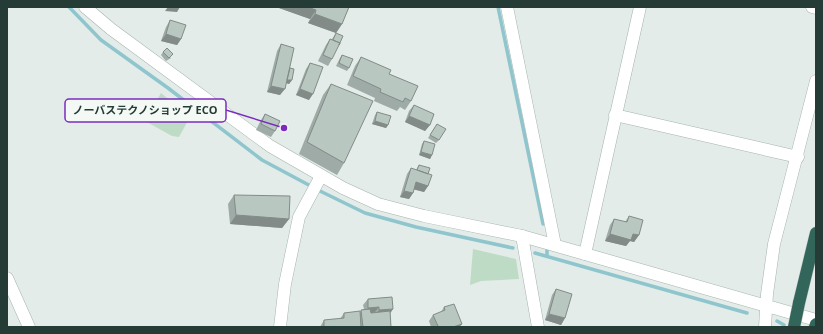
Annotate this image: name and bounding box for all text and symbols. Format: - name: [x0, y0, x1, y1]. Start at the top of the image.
- callout: ノーバステクノショップ ECO: [65, 99, 226, 122]
- text: ノーバステクノショップ ECO: [72, 102, 218, 117]

